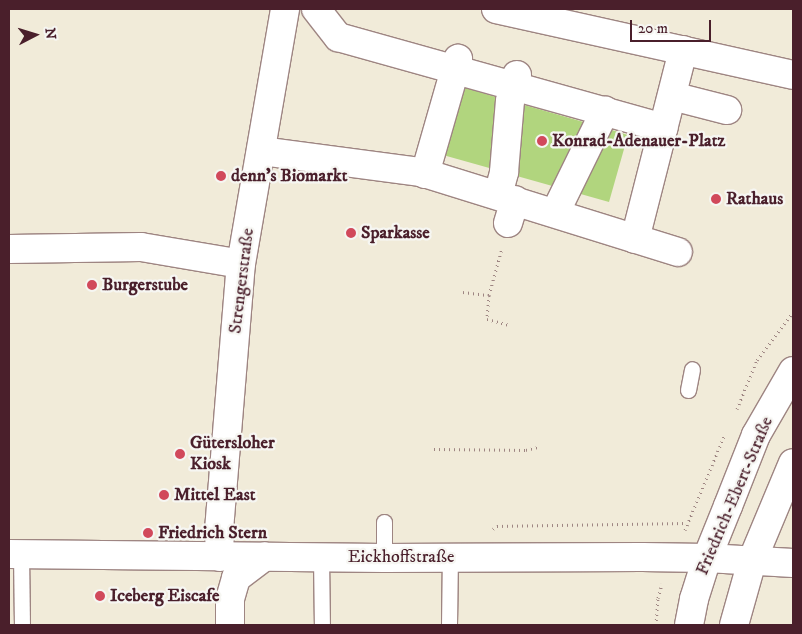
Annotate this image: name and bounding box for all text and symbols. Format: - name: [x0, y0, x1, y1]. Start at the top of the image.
- north arrow: [10, 10, 60, 60]
- scale bar: [632, 10, 713, 42]
- text: 20 m: [638, 19, 668, 38]
- text: N: [40, 27, 59, 40]
- place label: Konrad-Adenauer-Platz: [552, 130, 725, 152]
- marker: Konrad-Adenauer-Platz: [536, 135, 548, 147]
- place label: denn's Biomarkt: [231, 165, 347, 187]
- marker: denn's Biomarkt: [215, 170, 227, 182]
- place label: Rathaus: [726, 188, 783, 210]
- marker: Rathaus: [710, 193, 722, 205]
- place label: Sparkasse: [361, 222, 430, 244]
- street label: Strengerstraße: [225, 227, 259, 335]
- marker: Sparkasse: [345, 227, 357, 239]
- place label: Burgerstube: [102, 274, 188, 296]
- marker: Burgerstube: [86, 279, 98, 291]
- street label: Friedrich-Ebert-Straße: [692, 414, 778, 578]
- place label: Gütersloher Kiosk: [190, 433, 275, 476]
- marker: Gütersloher Kiosk: [174, 448, 186, 460]
- place label: Mittel East: [174, 484, 255, 506]
- marker: Mittel East: [158, 489, 170, 501]
- place label: Friedrich Stern: [158, 522, 267, 544]
- marker: Friedrich Stern: [142, 527, 154, 539]
- street label: Eickhoffstraße: [348, 546, 454, 568]
- place label: Iceberg Eiscafe: [110, 585, 219, 607]
- marker: Iceberg Eiscafe: [94, 590, 106, 602]

